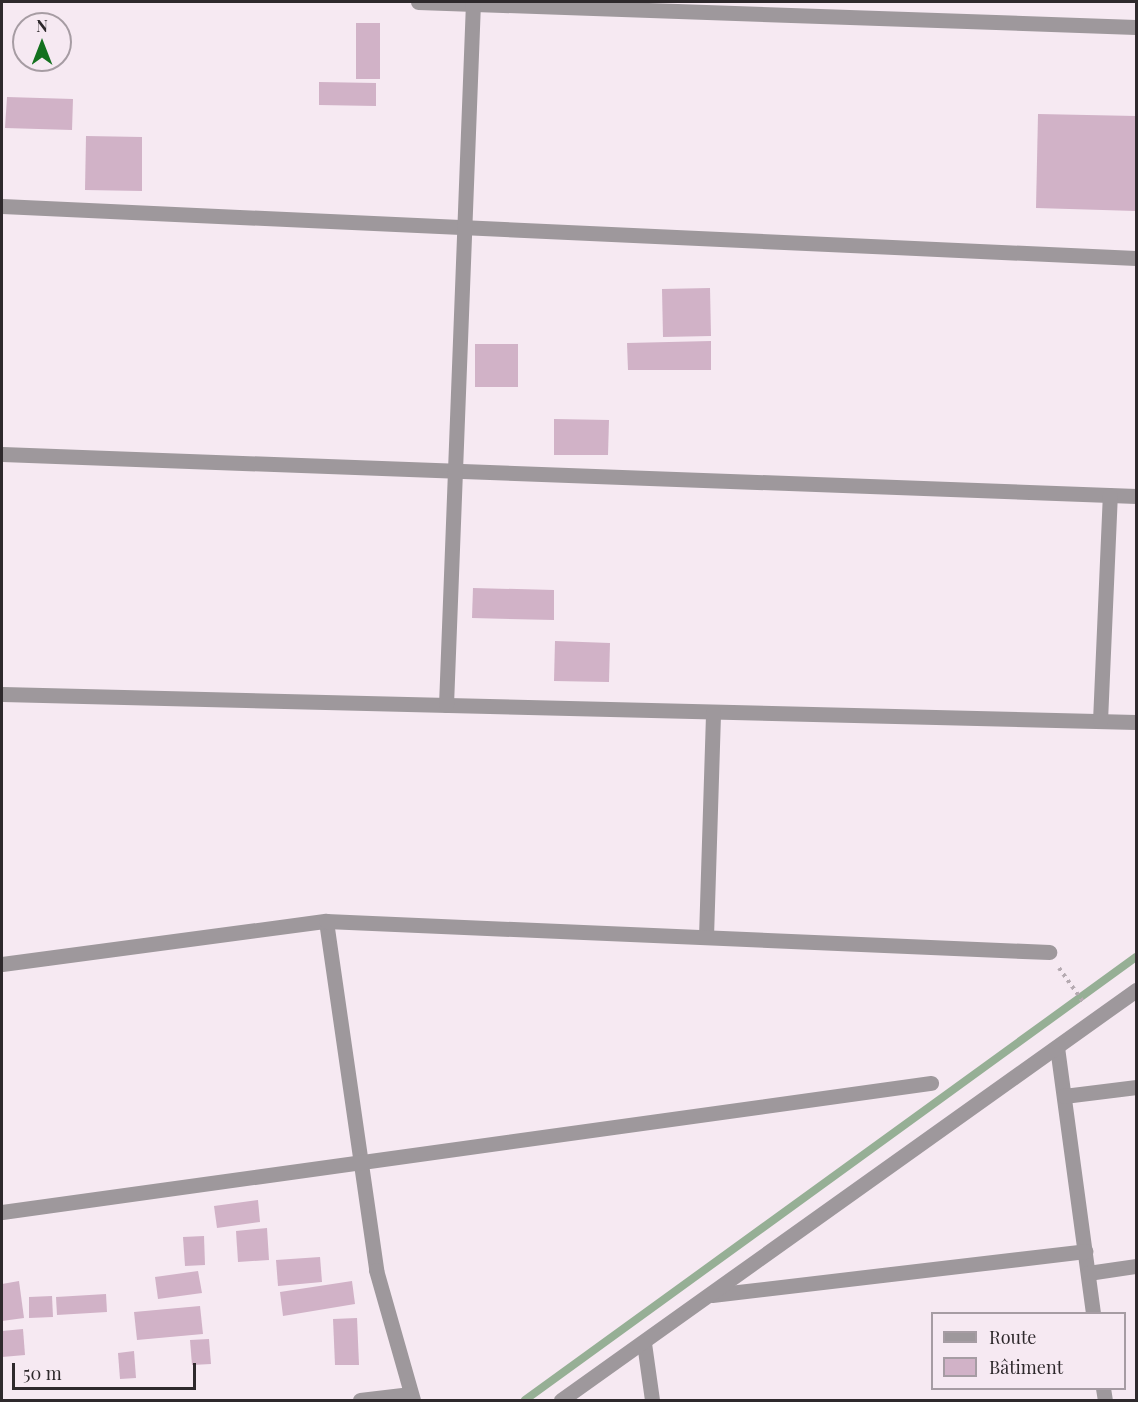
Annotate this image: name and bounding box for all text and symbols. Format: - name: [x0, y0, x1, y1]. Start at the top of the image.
- north arrow: [12, 12, 72, 72]
- text: N: [36, 15, 48, 36]
- legend: [931, 1312, 1126, 1390]
- text: Route: [989, 1325, 1036, 1349]
- scale bar: [15, 1351, 200, 1389]
- text: Bâtiment: [989, 1355, 1063, 1379]
- text: 50 m: [23, 1361, 62, 1385]

